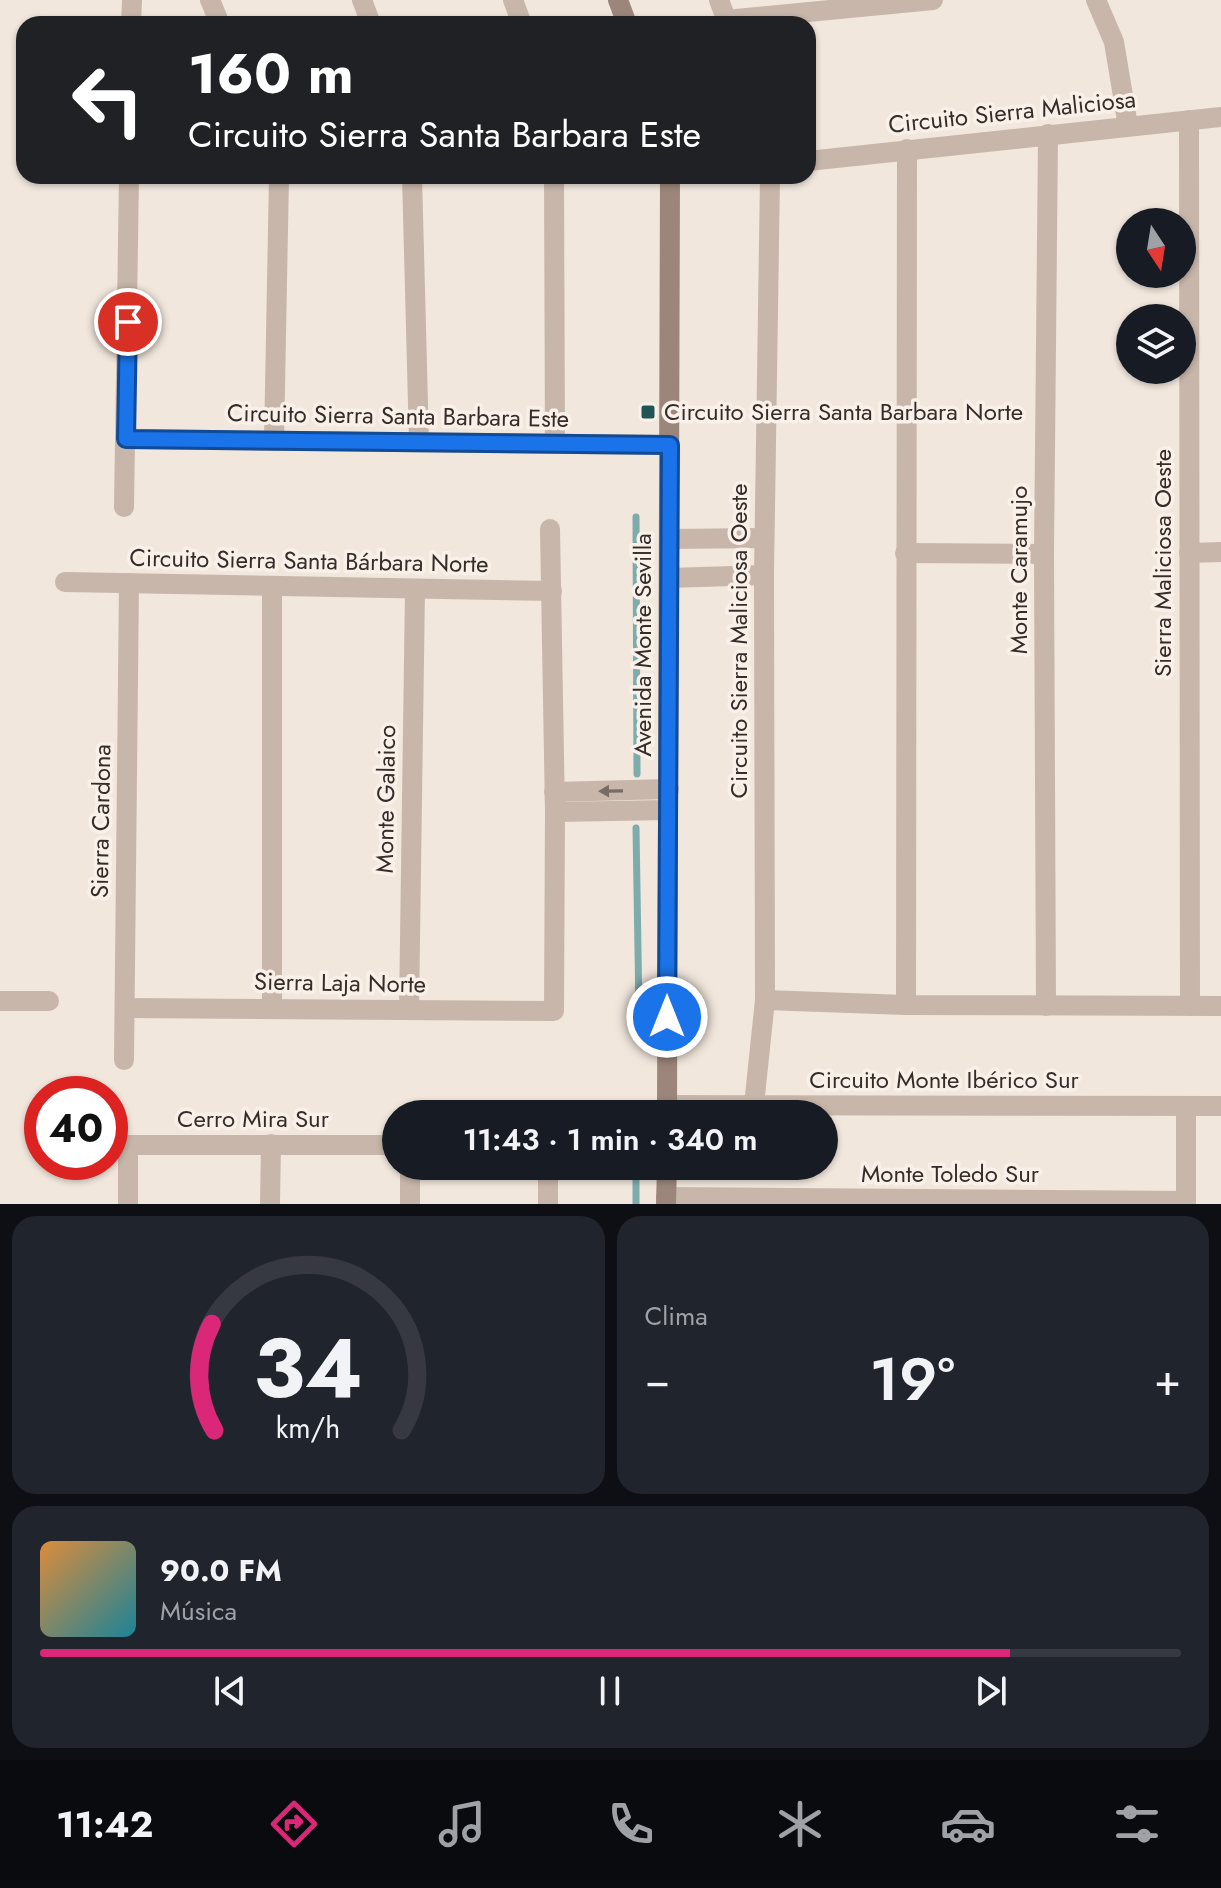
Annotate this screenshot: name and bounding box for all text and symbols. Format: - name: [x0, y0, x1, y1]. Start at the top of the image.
- text: 160 m: [188, 33, 354, 114]
- icon: left: [56, 48, 160, 152]
- street label: Circuito Sierra Maliciosa: [886, 81, 1137, 142]
- text: Circuito Sierra Santa Barbara Este: [188, 108, 701, 160]
- north arrow: [1116, 208, 1196, 288]
- map controls: [1116, 208, 1196, 384]
- pin: [94, 288, 162, 356]
- icon: arrive: [106, 300, 150, 344]
- button: layers: [1116, 304, 1196, 384]
- place label: Circuito Sierra Santa Barbara Norte: [664, 394, 1023, 429]
- street label: Circuito Sierra Santa Barbara Este: [227, 395, 569, 436]
- marker: Circuito Sierra Santa Barbara Norte: [639, 403, 657, 421]
- street label: Sierra Maliciosa Oeste: [1145, 449, 1180, 677]
- street label: Circuito Sierra Maliciosa Oeste: [721, 484, 756, 798]
- street label: Monte Caramujo: [1001, 486, 1036, 654]
- street label: Avenida Monte Sevilla: [625, 533, 660, 757]
- street label: Circuito Sierra Santa Bárbara Norte: [129, 540, 489, 581]
- street label: Monte Galaico: [367, 724, 404, 874]
- street label: Sierra Cardona: [82, 744, 119, 898]
- one-way arrow: [598, 784, 623, 797]
- street label: Sierra Laja Norte: [254, 964, 426, 1001]
- position arrow: [625, 975, 709, 1059]
- street label: Circuito Monte Ibérico Sur: [809, 1062, 1080, 1097]
- speed limit sign: 40: [24, 1076, 128, 1180]
- street label: Cerro Mira Sur: [177, 1101, 330, 1136]
- text: 11:43 · 1 min · 340 m: [463, 1118, 757, 1161]
- street label: Monte Toledo Sur: [861, 1156, 1040, 1191]
- text: Clima: [645, 1297, 708, 1335]
- text: 34: [253, 1308, 363, 1428]
- text: 19°: [870, 1336, 955, 1423]
- text: −: [645, 1348, 670, 1412]
- text: +: [1154, 1348, 1181, 1412]
- text: km/h: [276, 1407, 341, 1449]
- text: 90.0 FM: [160, 1549, 282, 1592]
- text: Música: [160, 1592, 237, 1630]
- icon: previous: [208, 1669, 252, 1713]
- icon: pause: [588, 1669, 632, 1713]
- icon: next: [969, 1669, 1013, 1713]
- icon: directions: [266, 1796, 322, 1852]
- icon: music: [434, 1796, 490, 1852]
- icon: phone: [603, 1796, 659, 1852]
- icon: climate: [772, 1796, 828, 1852]
- icon: car: [940, 1796, 996, 1852]
- icon: filters: [1109, 1796, 1165, 1852]
- text: 11:42: [56, 1798, 153, 1850]

